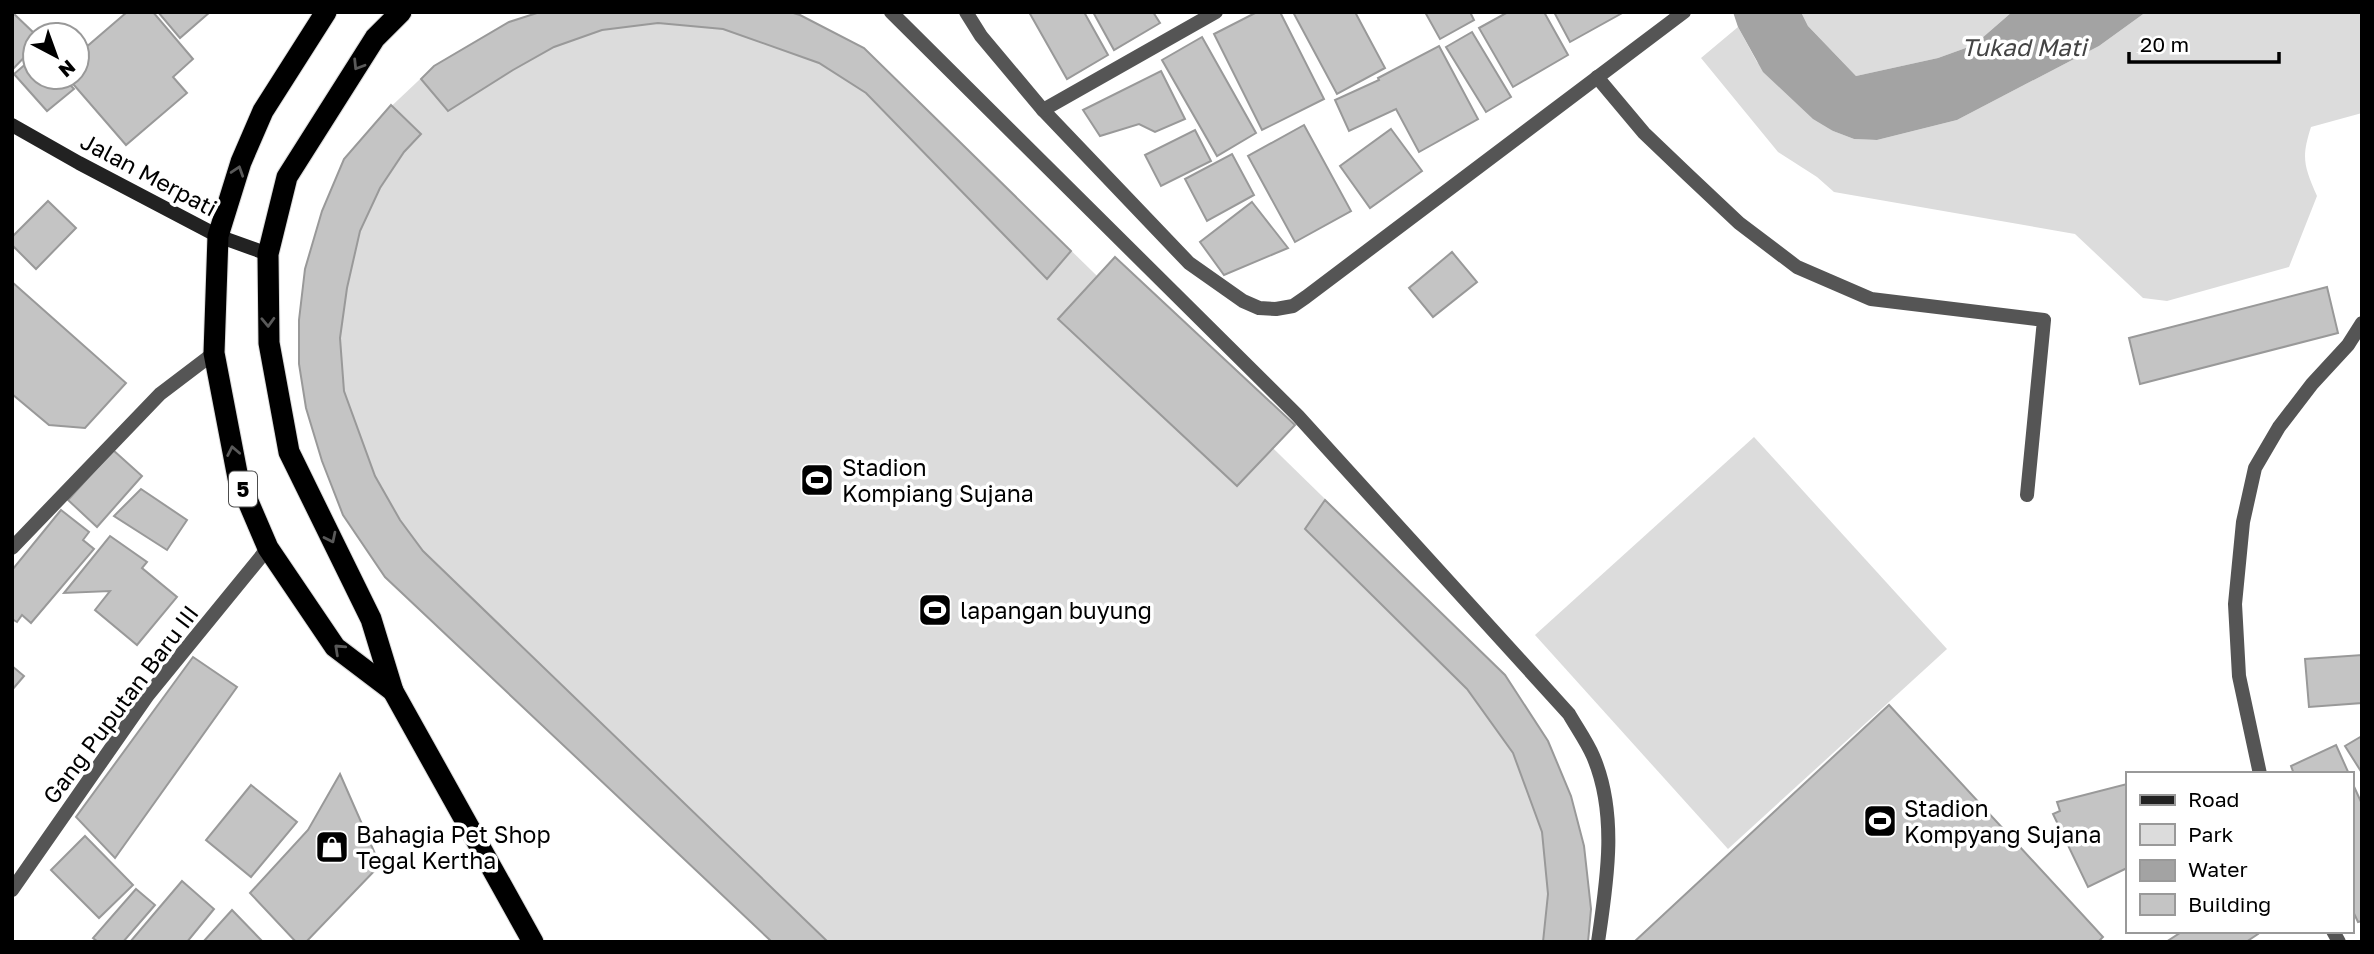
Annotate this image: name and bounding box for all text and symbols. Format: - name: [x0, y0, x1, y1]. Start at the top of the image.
- north arrow: [21, 21, 91, 91]
- scale bar: [2129, 21, 2280, 65]
- text: 20 m: [2140, 31, 2189, 57]
- water label: Tukad Mati: [1962, 32, 2089, 61]
- text: N: [54, 56, 80, 83]
- one-way arrow: [354, 57, 367, 70]
- street label: Jalan Merpati: [76, 126, 222, 222]
- one-way arrow: [230, 166, 244, 178]
- one-way arrow: [260, 317, 275, 328]
- one-way arrow: [227, 445, 242, 457]
- place label: Stadion Kompiang Sujana: [842, 453, 1034, 507]
- sports icon: Stadion Kompiang Sujana: [798, 461, 836, 499]
- road number: 5: [229, 472, 257, 506]
- one-way arrow: [323, 531, 337, 543]
- sports icon: lapangan buyung: [916, 591, 954, 629]
- place label: lapangan buyung: [960, 596, 1152, 624]
- street label: Gang Puputan Baru III: [36, 599, 204, 809]
- one-way arrow: [335, 645, 348, 658]
- legend: [2126, 772, 2353, 933]
- text: Road: [2188, 786, 2239, 812]
- place label: Stadion Kompyang Sujana: [1904, 794, 2101, 848]
- sports icon: Stadion Kompyang Sujana: [1861, 802, 1899, 840]
- place label: Bahagia Pet Shop Tegal Kertha: [356, 820, 551, 874]
- text: Park: [2188, 821, 2234, 847]
- shop icon: Bahagia Pet Shop Tegal Kertha: [313, 828, 351, 866]
- text: Water: [2188, 856, 2248, 882]
- text: Building: [2188, 891, 2271, 917]

